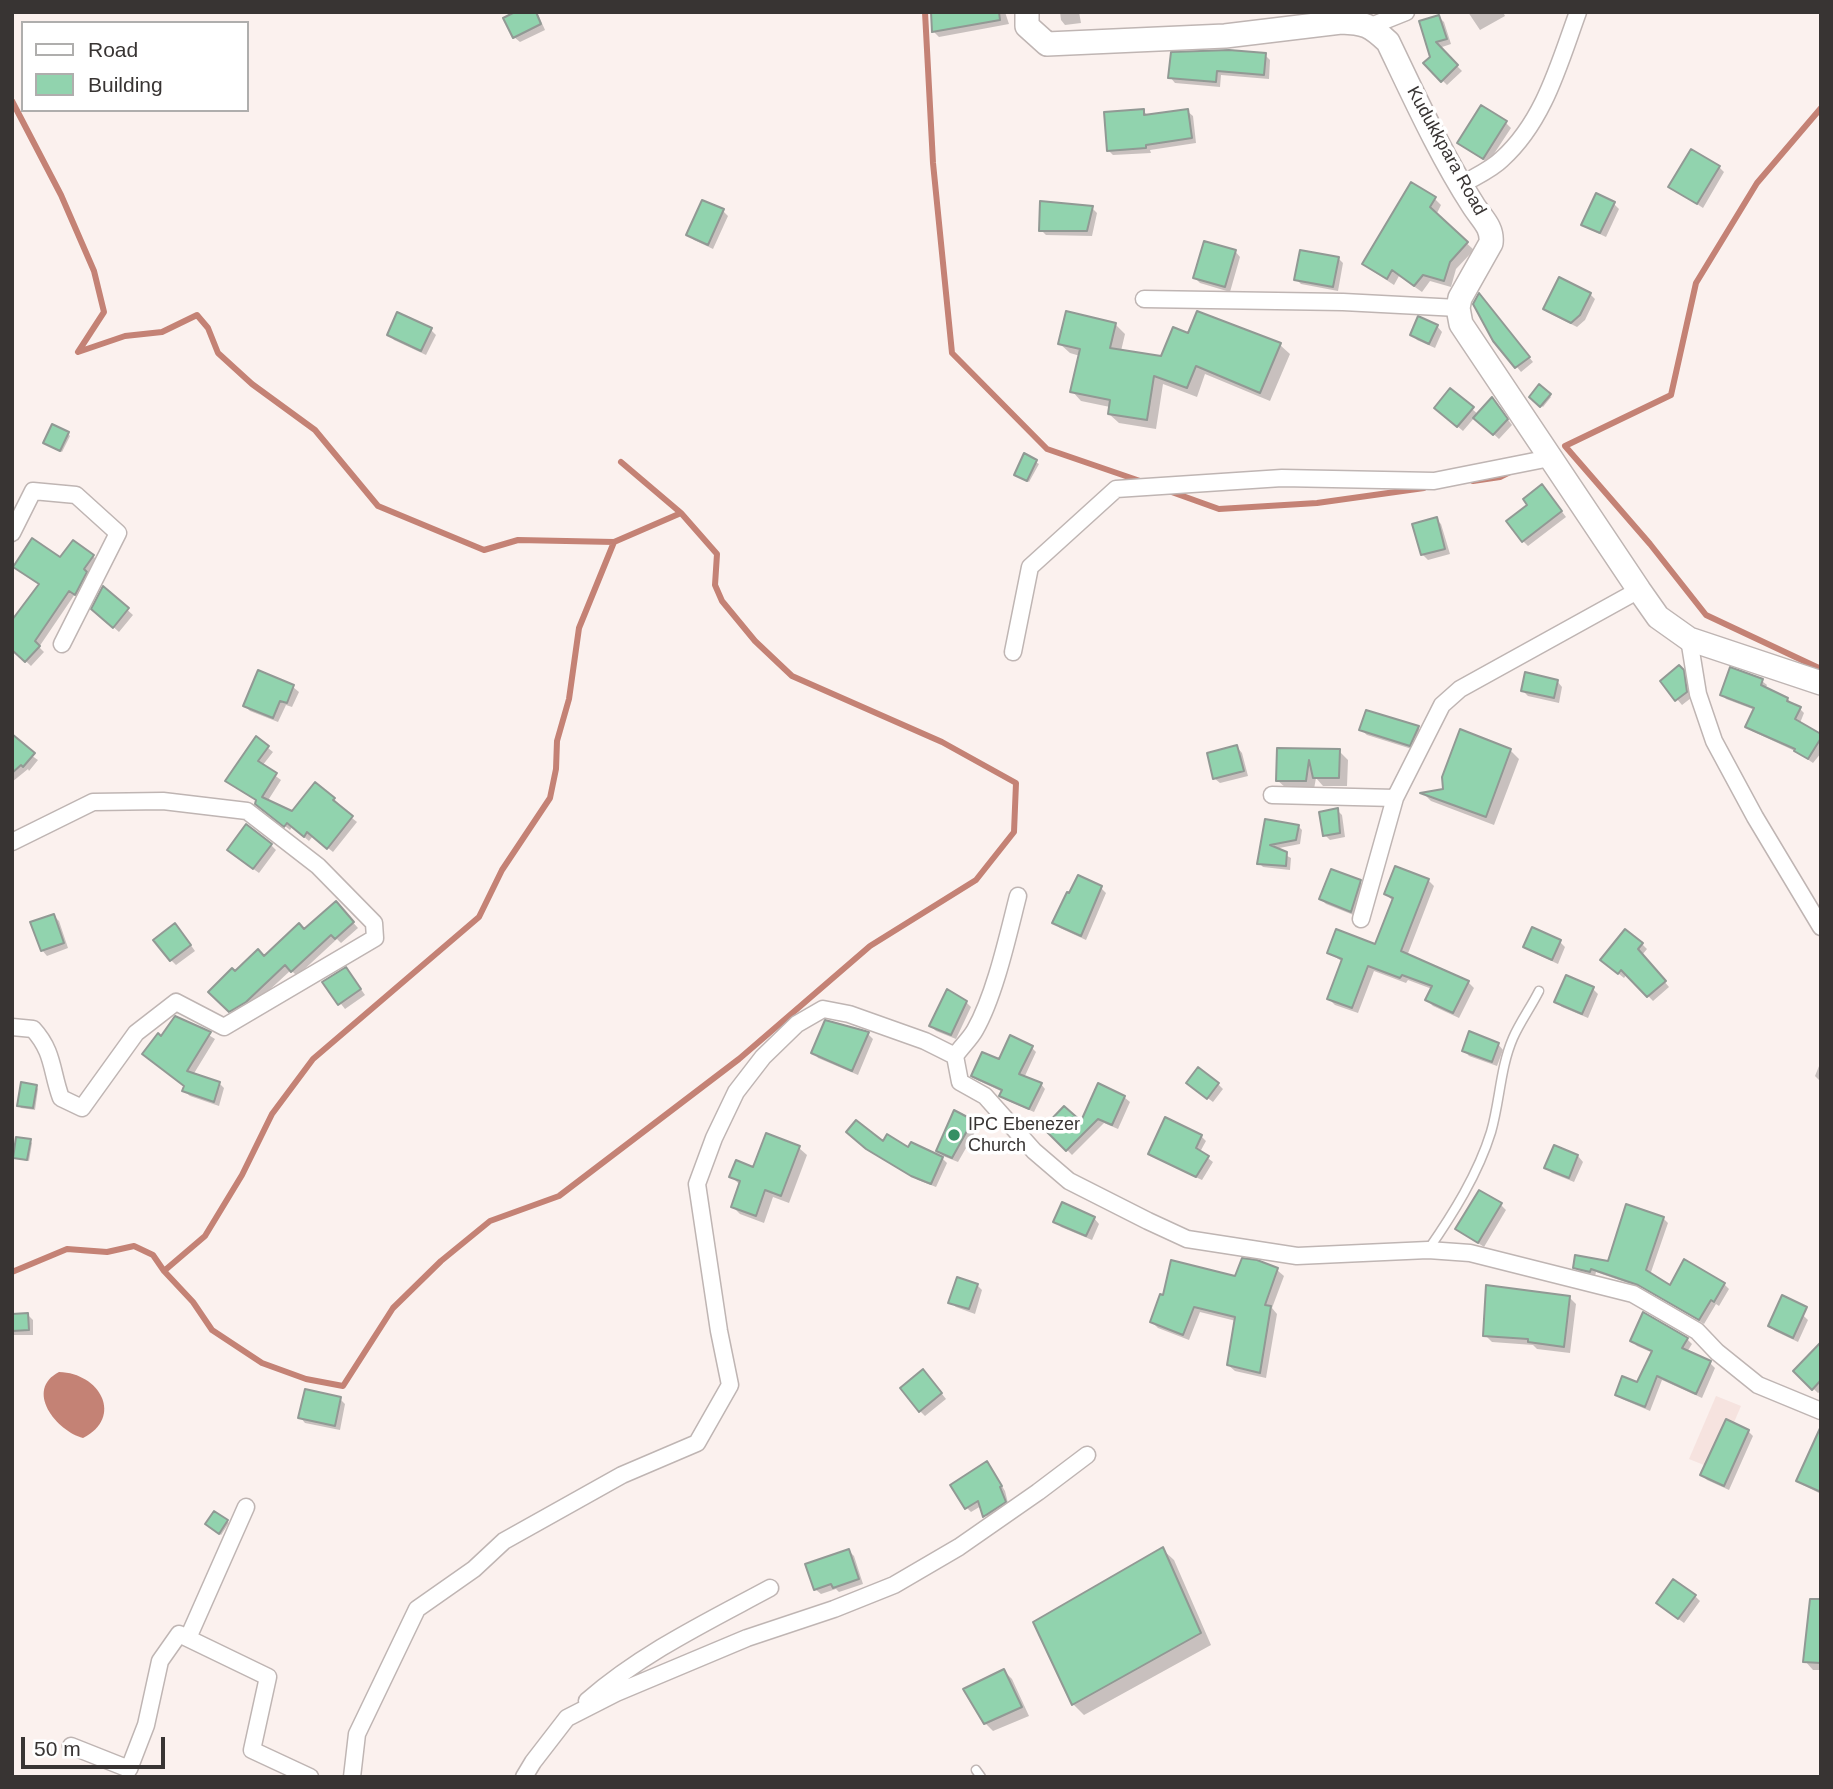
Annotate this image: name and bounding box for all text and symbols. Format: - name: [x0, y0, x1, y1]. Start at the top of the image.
- legend: [21, 21, 248, 112]
- text: Road: [88, 38, 138, 61]
- text: Building: [88, 73, 163, 96]
- street label: Kudukkpara Road: [1402, 83, 1490, 219]
- place label: IPC Ebenezer Church: [968, 1114, 1080, 1156]
- marker: IPC Ebenezer Church: [946, 1127, 962, 1143]
- scale bar: [24, 1722, 168, 1766]
- text: 50 m: [34, 1737, 81, 1760]

